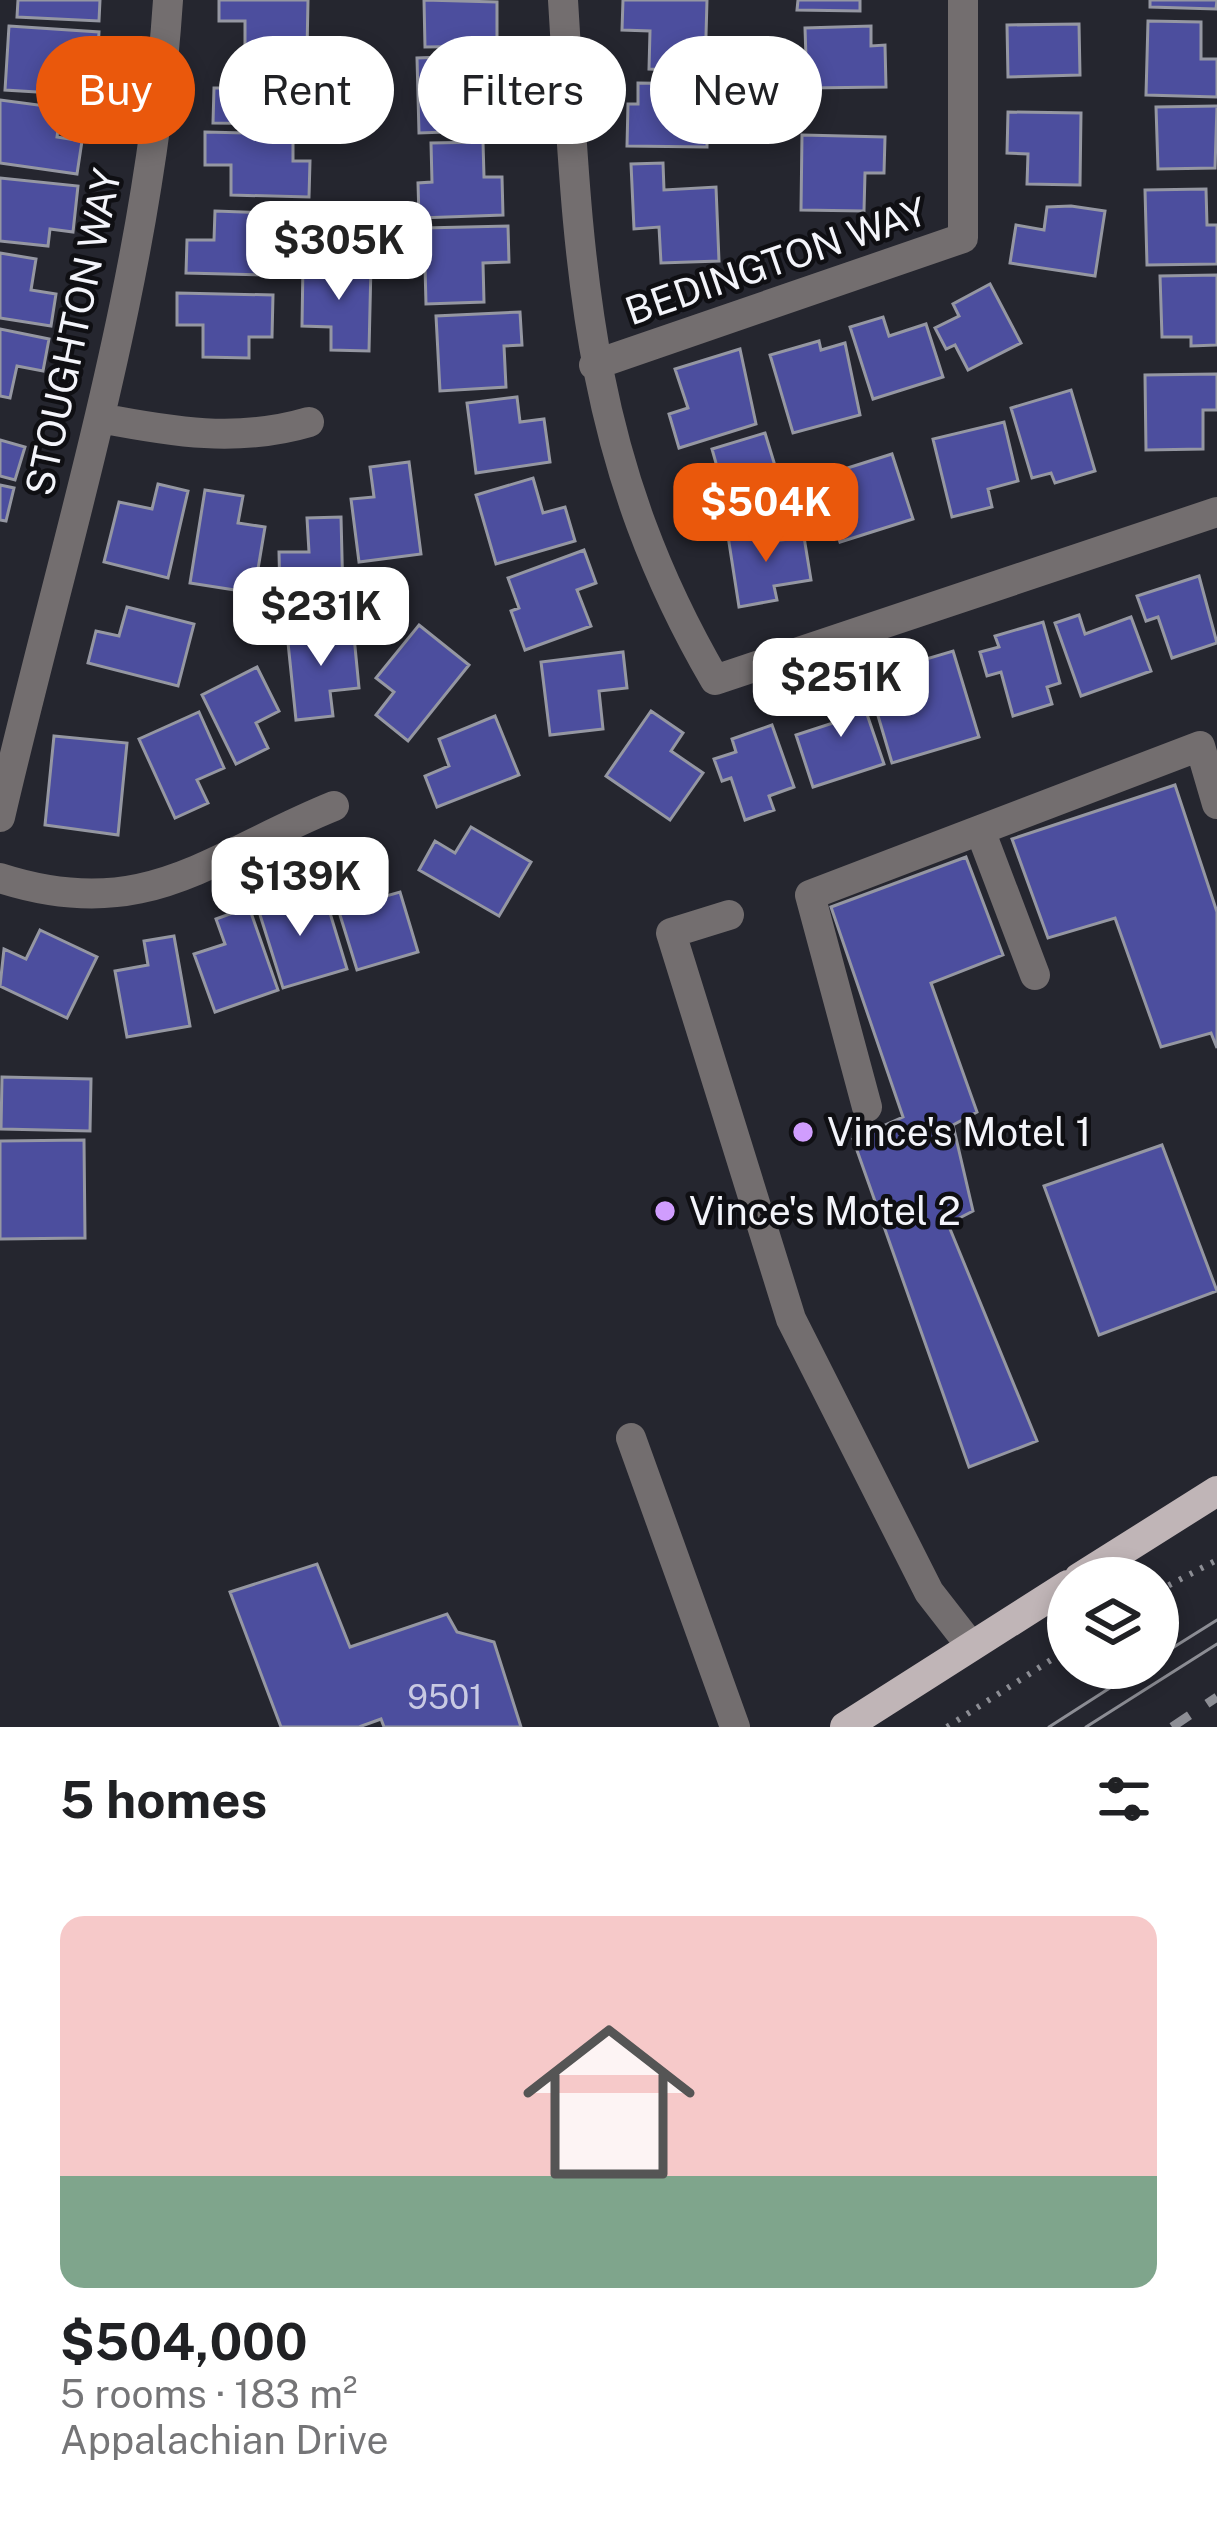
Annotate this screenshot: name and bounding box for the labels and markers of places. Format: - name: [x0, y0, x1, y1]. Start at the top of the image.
- pin: $305K: [255, 201, 423, 303]
- pin: $504K: [682, 463, 850, 565]
- pin: $231K: [237, 567, 405, 669]
- pin: $251K: [757, 638, 925, 740]
- pin: $139K: [216, 837, 384, 939]
- place label: Vince's Motel 1: [827, 1109, 1091, 1155]
- marker: Vince's Motel 1: [790, 1119, 816, 1145]
- place label: Vince's Motel 2: [689, 1188, 961, 1234]
- marker: Vince's Motel 2: [652, 1198, 678, 1224]

